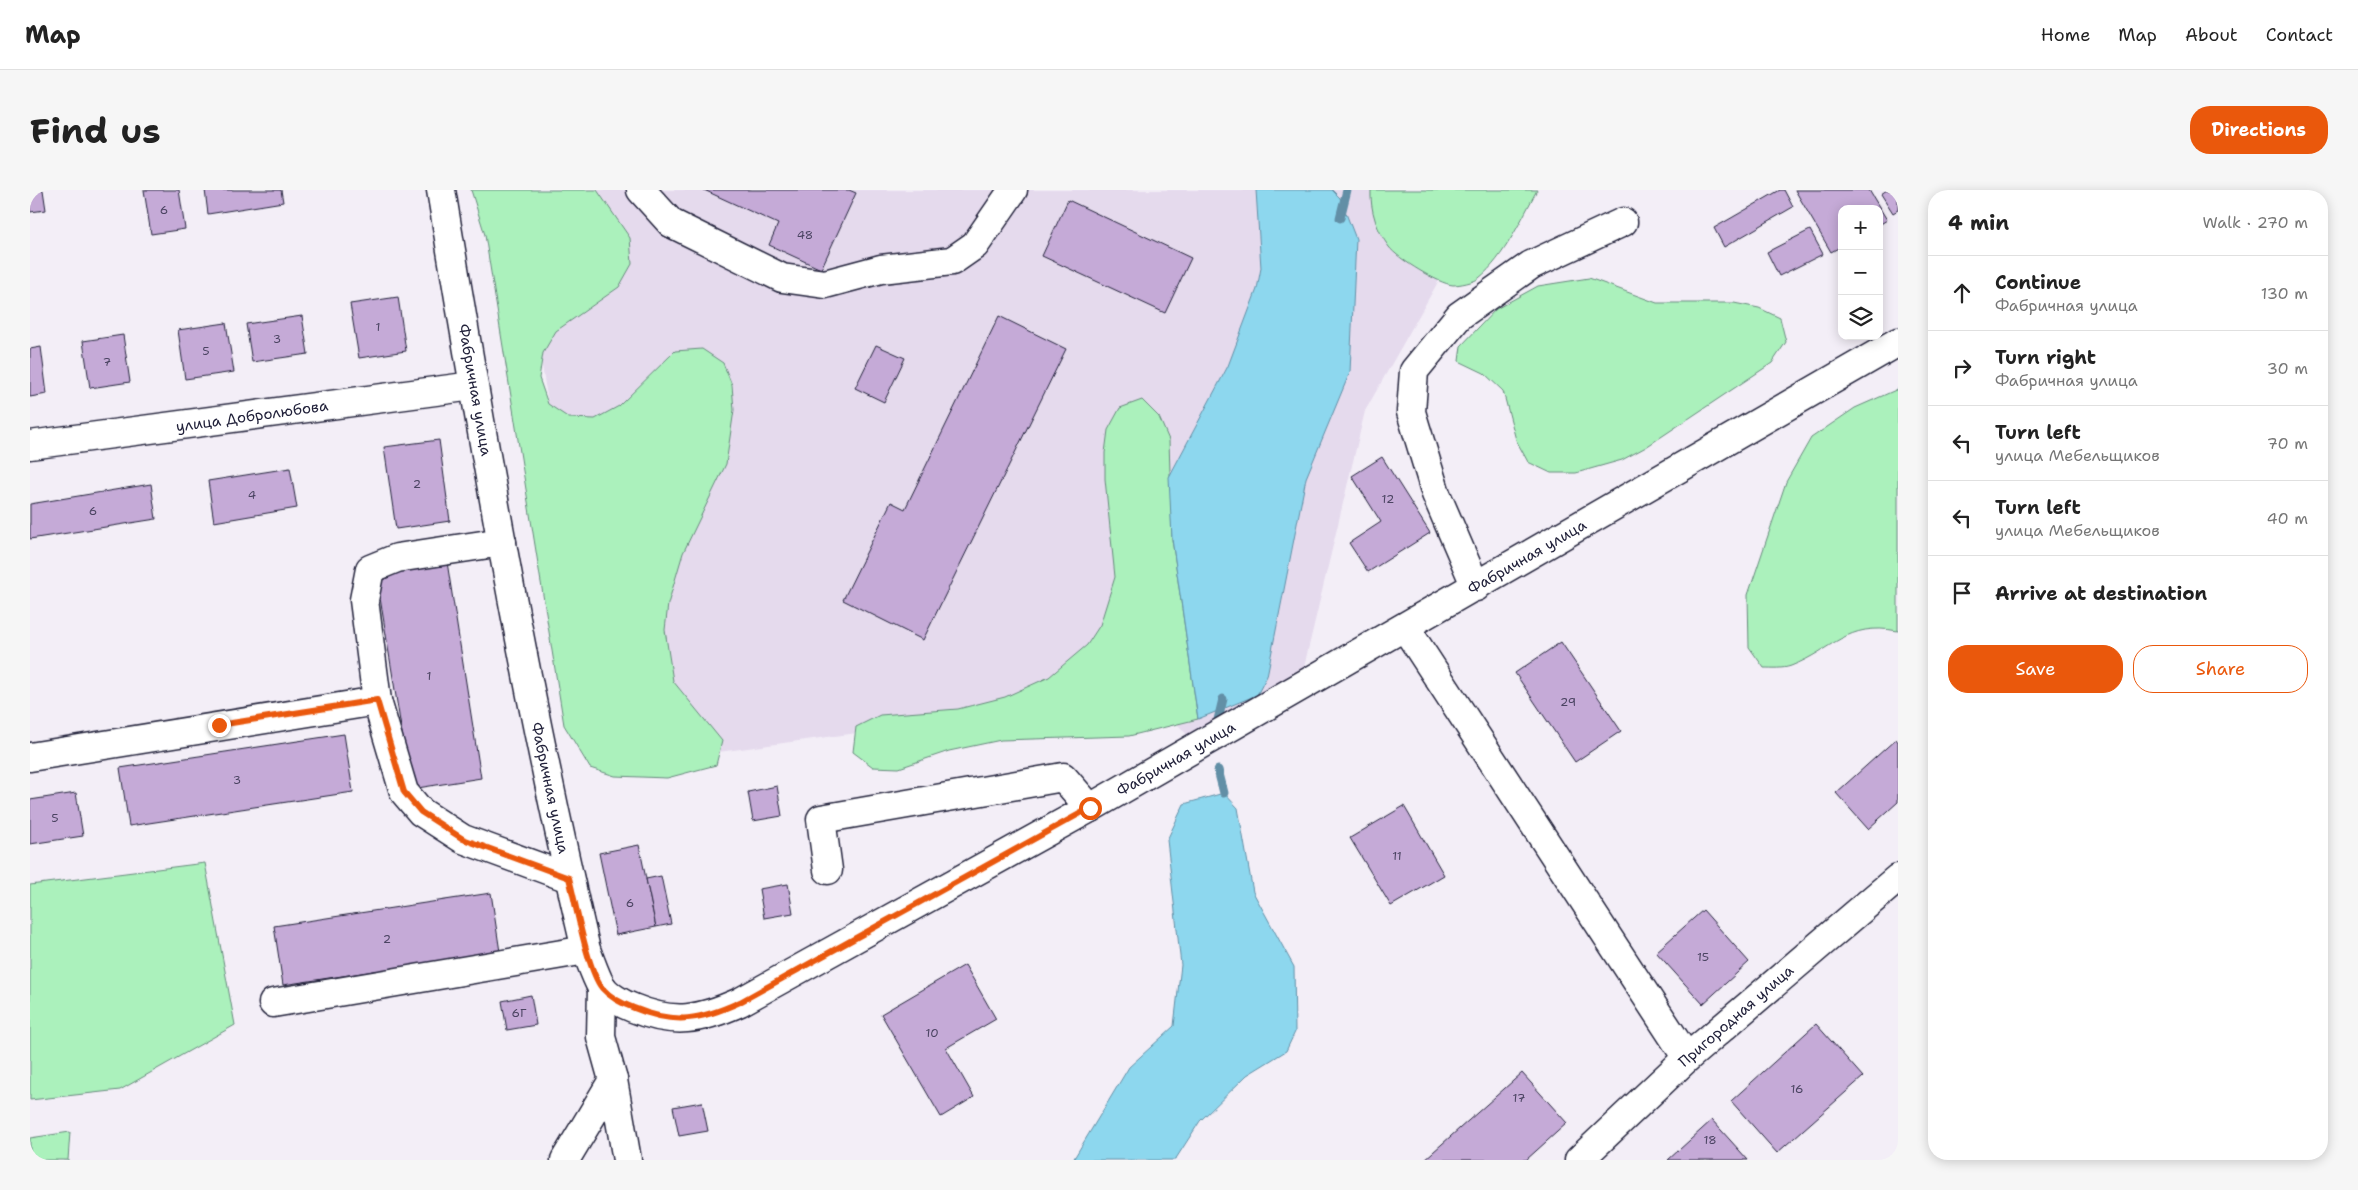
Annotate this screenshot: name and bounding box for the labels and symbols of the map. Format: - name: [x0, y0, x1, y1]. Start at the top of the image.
- house number: 6: [160, 202, 168, 218]
- house number: 48: [797, 227, 813, 243]
- house number: 1: [375, 319, 381, 335]
- street label: Фабричная улица: [454, 322, 497, 458]
- house number: 3: [273, 331, 281, 347]
- house number: 5: [202, 343, 210, 359]
- house number: 7: [103, 354, 111, 370]
- street label: улица Добролюбова: [175, 395, 330, 437]
- house number: 2: [413, 476, 421, 492]
- house number: 4: [248, 487, 256, 503]
- house number: 12: [1382, 491, 1394, 507]
- house number: 6: [89, 503, 97, 519]
- street label: Фабричная улица: [1464, 515, 1591, 599]
- house number: 1: [426, 668, 432, 684]
- house number: 29: [1560, 694, 1576, 710]
- route end: [208, 714, 231, 737]
- street label: Фабричная улица: [1113, 717, 1240, 801]
- street label: Фабричная улица: [526, 720, 574, 856]
- house number: 3: [233, 772, 241, 788]
- route start: [1079, 797, 1102, 820]
- house number: 5: [51, 810, 59, 826]
- house number: 11: [1392, 848, 1402, 864]
- house number: 6: [626, 895, 634, 911]
- house number: 2: [383, 931, 391, 947]
- house number: 15: [1697, 949, 1709, 965]
- street label: Пригородная улица: [1674, 960, 1798, 1072]
- house number: 6Г: [512, 1005, 527, 1021]
- house number: 10: [925, 1025, 939, 1041]
- house number: 16: [1790, 1081, 1804, 1097]
- house number: 17: [1513, 1090, 1525, 1106]
- house number: 18: [1703, 1132, 1717, 1148]

